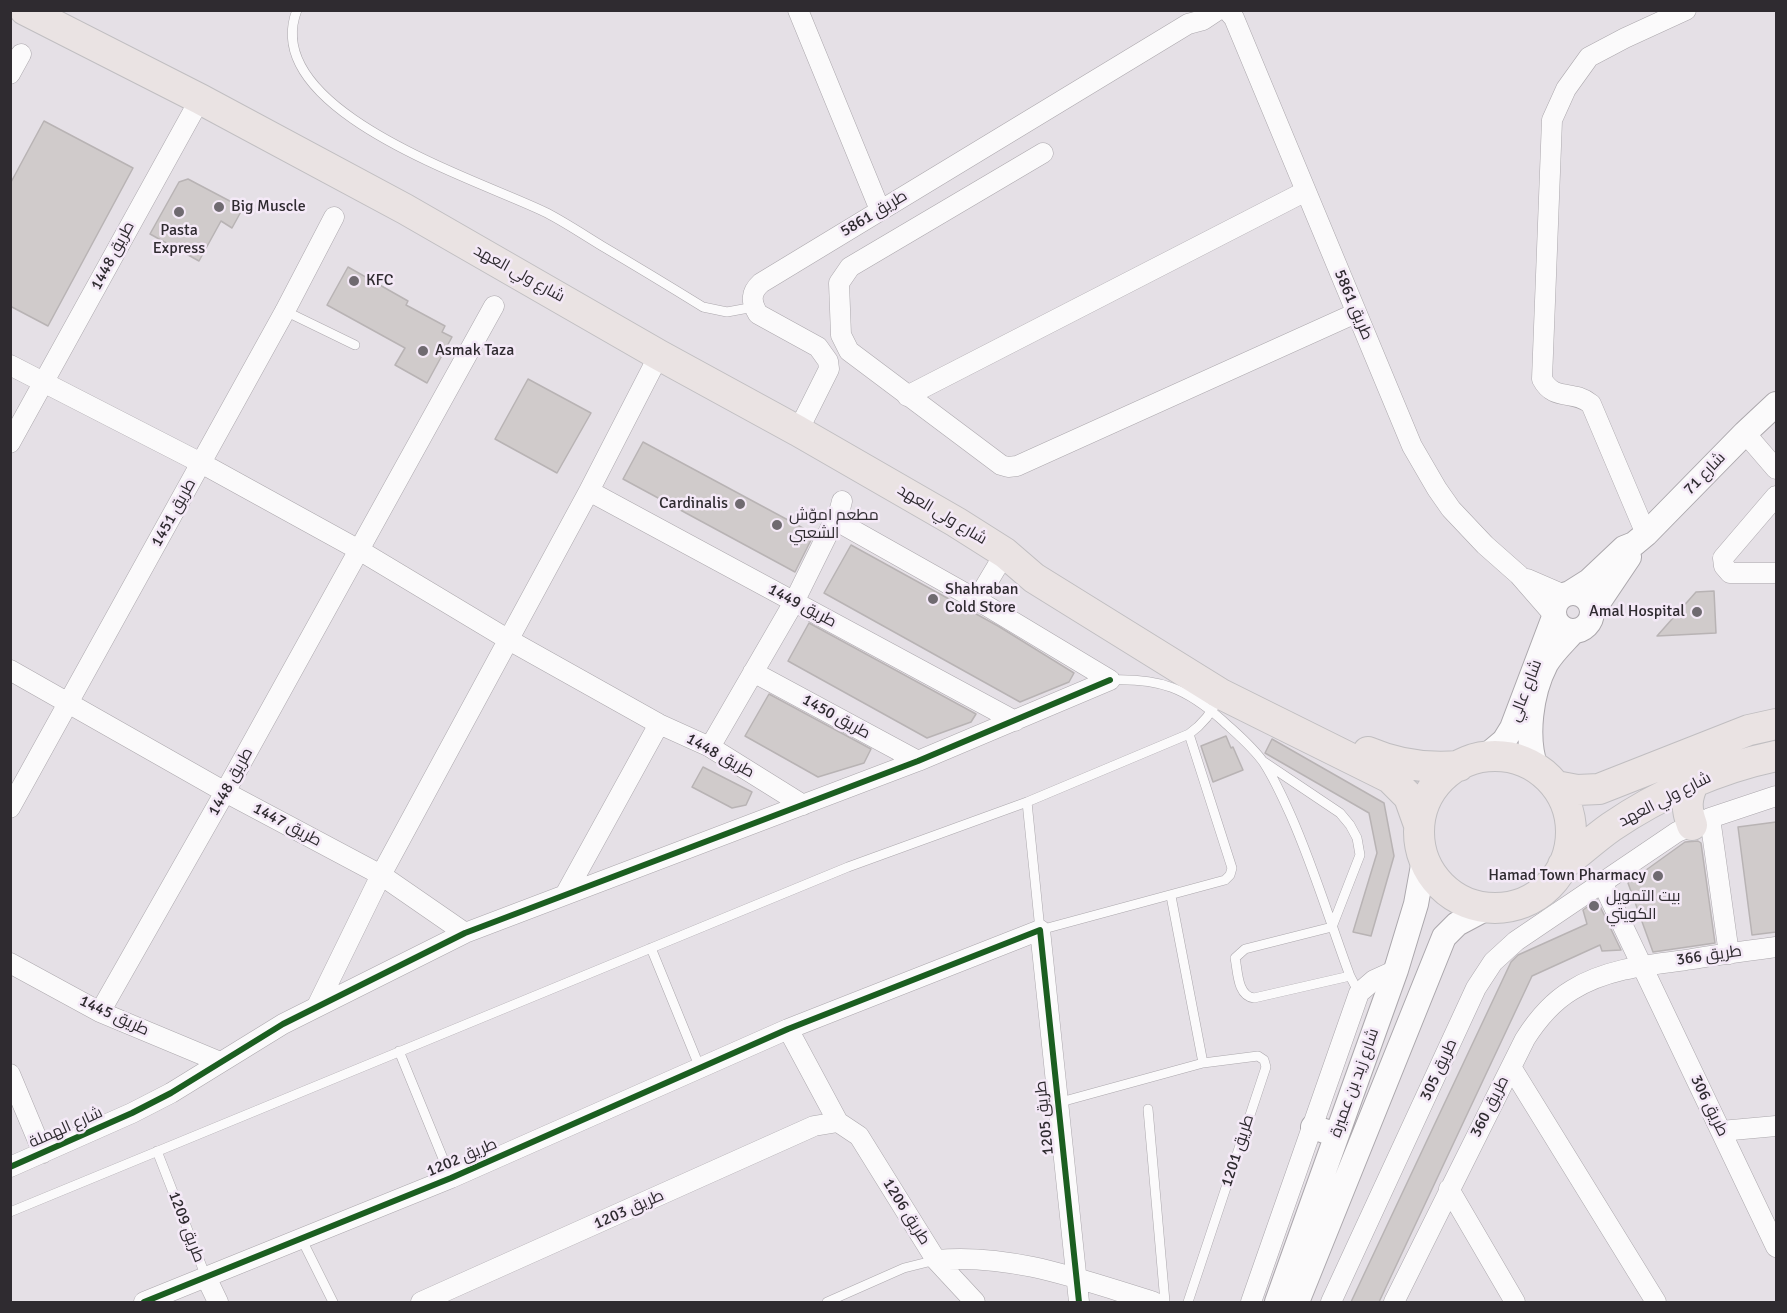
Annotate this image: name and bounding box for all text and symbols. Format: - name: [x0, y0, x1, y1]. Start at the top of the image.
- street label: طريق 5861: [837, 187, 911, 241]
- place label: Big Muscle: [231, 197, 306, 217]
- marker: Big Muscle: [212, 200, 226, 214]
- marker: Pasta Express: [172, 205, 186, 219]
- street label: طريق 1448: [87, 219, 139, 293]
- place label: Pasta Express: [153, 221, 205, 259]
- street label: شارع ولي العهد: [470, 241, 568, 307]
- street label: طريق 5861: [1330, 267, 1376, 343]
- place label: KFC: [366, 271, 393, 291]
- marker: KFC: [347, 274, 361, 288]
- place label: Asmak Taza: [435, 341, 514, 361]
- marker: Asmak Taza: [416, 344, 430, 358]
- street label: شارع 71: [1680, 449, 1730, 499]
- street label: طريق 1451: [148, 476, 200, 550]
- street label: شارع ولي العهد: [894, 481, 990, 549]
- place label: Cardinalis: [659, 494, 728, 514]
- marker: Cardinalis: [733, 497, 747, 511]
- place label: مطعم اموّش الشعبي: [789, 506, 879, 544]
- marker: مطعم اموّش الشعبي: [770, 518, 784, 532]
- street label: طريق 1449: [765, 580, 839, 632]
- place label: Shahraban Cold Store: [945, 580, 1019, 618]
- marker: Shahraban Cold Store: [926, 592, 940, 606]
- place label: Amal Hospital: [1589, 602, 1685, 622]
- marker: Amal Hospital: [1690, 605, 1704, 619]
- street label: شارع عالي: [1505, 657, 1547, 725]
- street label: طريق 1450: [799, 691, 873, 743]
- street label: طريق 1448: [683, 730, 757, 782]
- street label: طريق 1448: [205, 745, 257, 819]
- street label: شارع ولي العهد: [1616, 769, 1714, 831]
- street label: طريق 1447: [250, 799, 324, 851]
- place label: Hamad Town Pharmacy: [1488, 866, 1646, 886]
- marker: Hamad Town Pharmacy: [1651, 869, 1665, 883]
- place label: بيت التمويل الكويتي: [1606, 887, 1680, 925]
- marker: بيت التمويل الكويتي: [1587, 899, 1601, 913]
- street label: طريق 366: [1675, 942, 1743, 970]
- street label: طريق 1445: [76, 992, 152, 1040]
- street label: شارع زيد بن عميرة: [1326, 1026, 1384, 1140]
- street label: طريق 305: [1416, 1036, 1462, 1104]
- street label: طريق 306: [1686, 1072, 1732, 1140]
- street label: طريق 360: [1466, 1073, 1514, 1141]
- street label: طريق 1205: [1032, 1080, 1058, 1156]
- street label: شارع الهملة: [26, 1103, 106, 1153]
- street label: طريق 1201: [1217, 1113, 1259, 1189]
- street label: طريق 1202: [424, 1135, 500, 1181]
- street label: طريق 1206: [878, 1175, 934, 1249]
- street label: طريق 1203: [591, 1186, 667, 1234]
- street label: طريق 1209: [164, 1189, 208, 1265]

